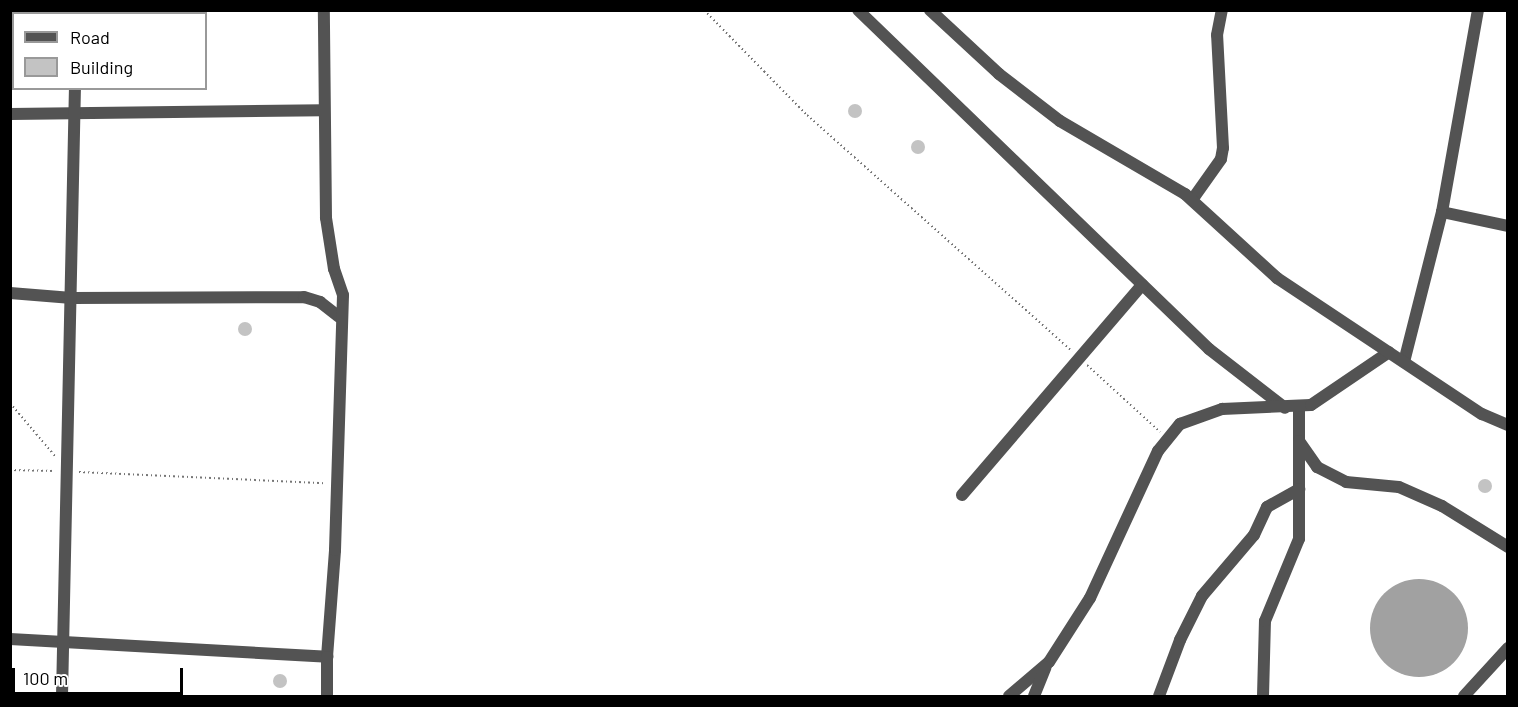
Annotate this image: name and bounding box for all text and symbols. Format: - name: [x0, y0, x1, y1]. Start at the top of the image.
- legend: [12, 12, 207, 90]
- text: Road: [70, 26, 110, 48]
- text: Building: [70, 56, 133, 78]
- scale bar: [15, 656, 186, 694]
- text: 100 m: [23, 667, 68, 689]

